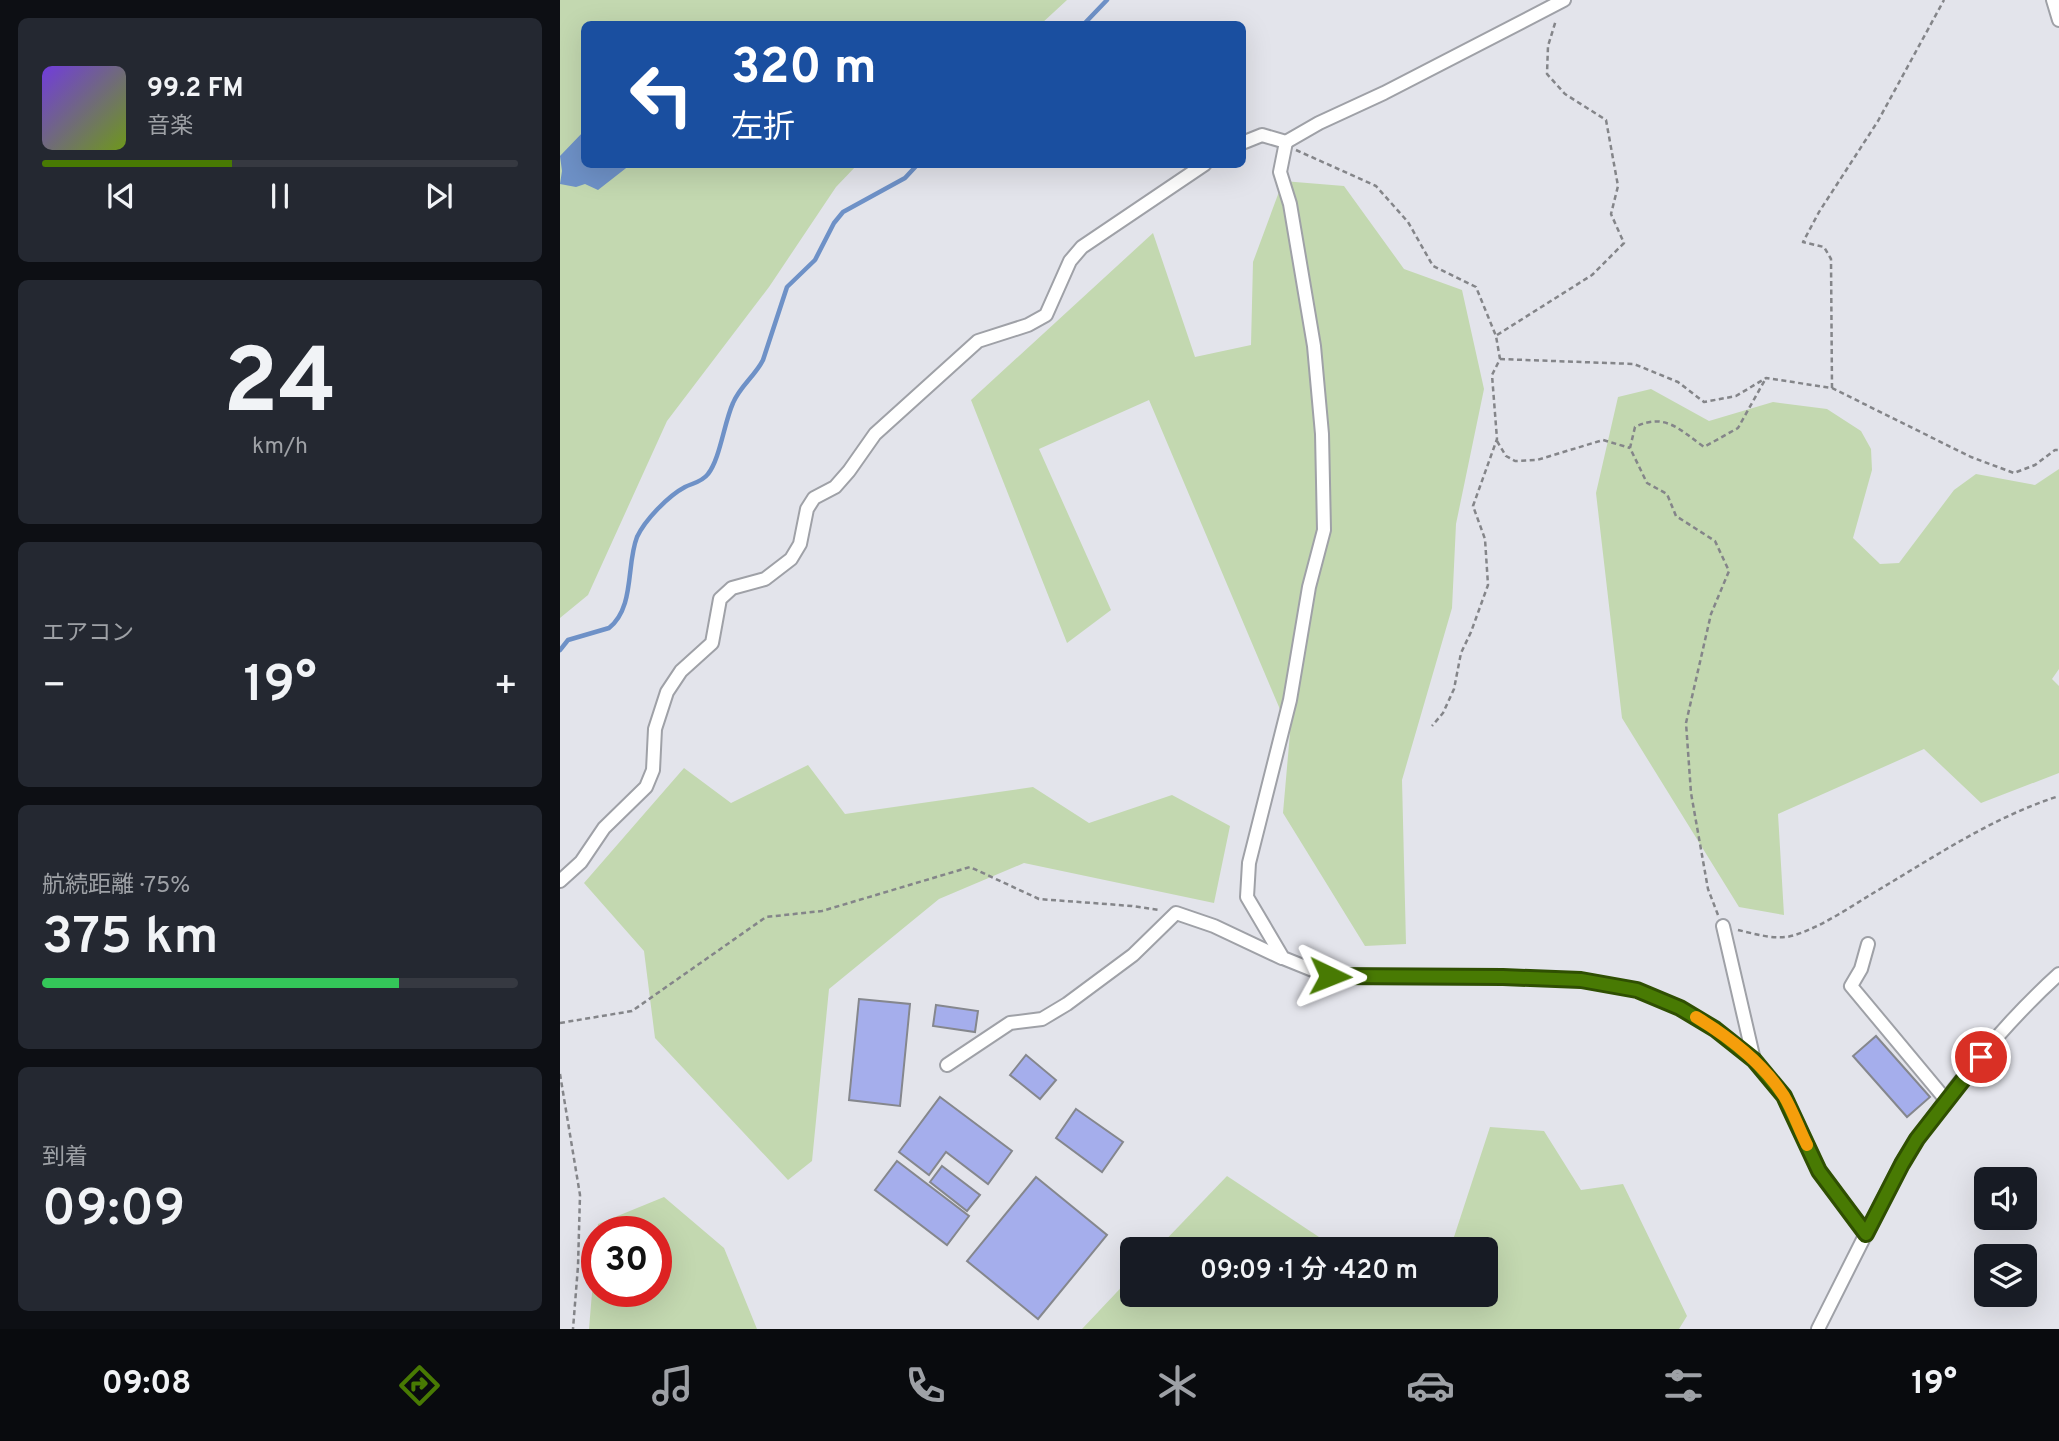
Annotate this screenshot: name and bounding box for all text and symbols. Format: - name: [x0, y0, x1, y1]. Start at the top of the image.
- text: 320 m: [731, 39, 877, 101]
- icon: left: [616, 49, 707, 140]
- text: 99.2 FM: [147, 73, 244, 106]
- text: 左折: [731, 109, 795, 149]
- text: 音楽: [147, 113, 193, 142]
- icon: previous: [102, 177, 140, 215]
- icon: pause: [261, 177, 299, 215]
- icon: next: [420, 177, 458, 215]
- text: 24: [223, 330, 337, 445]
- text: km/h: [252, 433, 308, 462]
- text: エアコン: [42, 620, 134, 649]
- text: 19°: [243, 654, 317, 720]
- text: −: [42, 663, 67, 712]
- text: +: [493, 663, 518, 712]
- text: 航続距離 · 75%: [42, 872, 190, 901]
- text: 375 km: [42, 906, 219, 972]
- position arrow: [1293, 939, 1367, 1013]
- pin: [1951, 1027, 2011, 1087]
- icon: arrive: [1962, 1038, 2000, 1076]
- text: 到着: [42, 1144, 88, 1173]
- map controls: [1974, 1167, 2037, 1307]
- button: sound: [1974, 1167, 2037, 1230]
- text: 09:09: [42, 1178, 185, 1244]
- speed limit sign: 30: [581, 1216, 672, 1307]
- button: layers: [1974, 1244, 2037, 1307]
- text: 09:09 · 1 分 · 420 m: [1200, 1255, 1418, 1288]
- icon: directions: [395, 1361, 444, 1410]
- icon: music: [648, 1361, 697, 1410]
- icon: phone: [901, 1361, 950, 1410]
- icon: climate: [1153, 1361, 1202, 1410]
- icon: car: [1406, 1361, 1455, 1410]
- icon: filters: [1659, 1361, 1708, 1410]
- text: 09:08: [102, 1365, 192, 1405]
- text: 19°: [1911, 1365, 1957, 1405]

